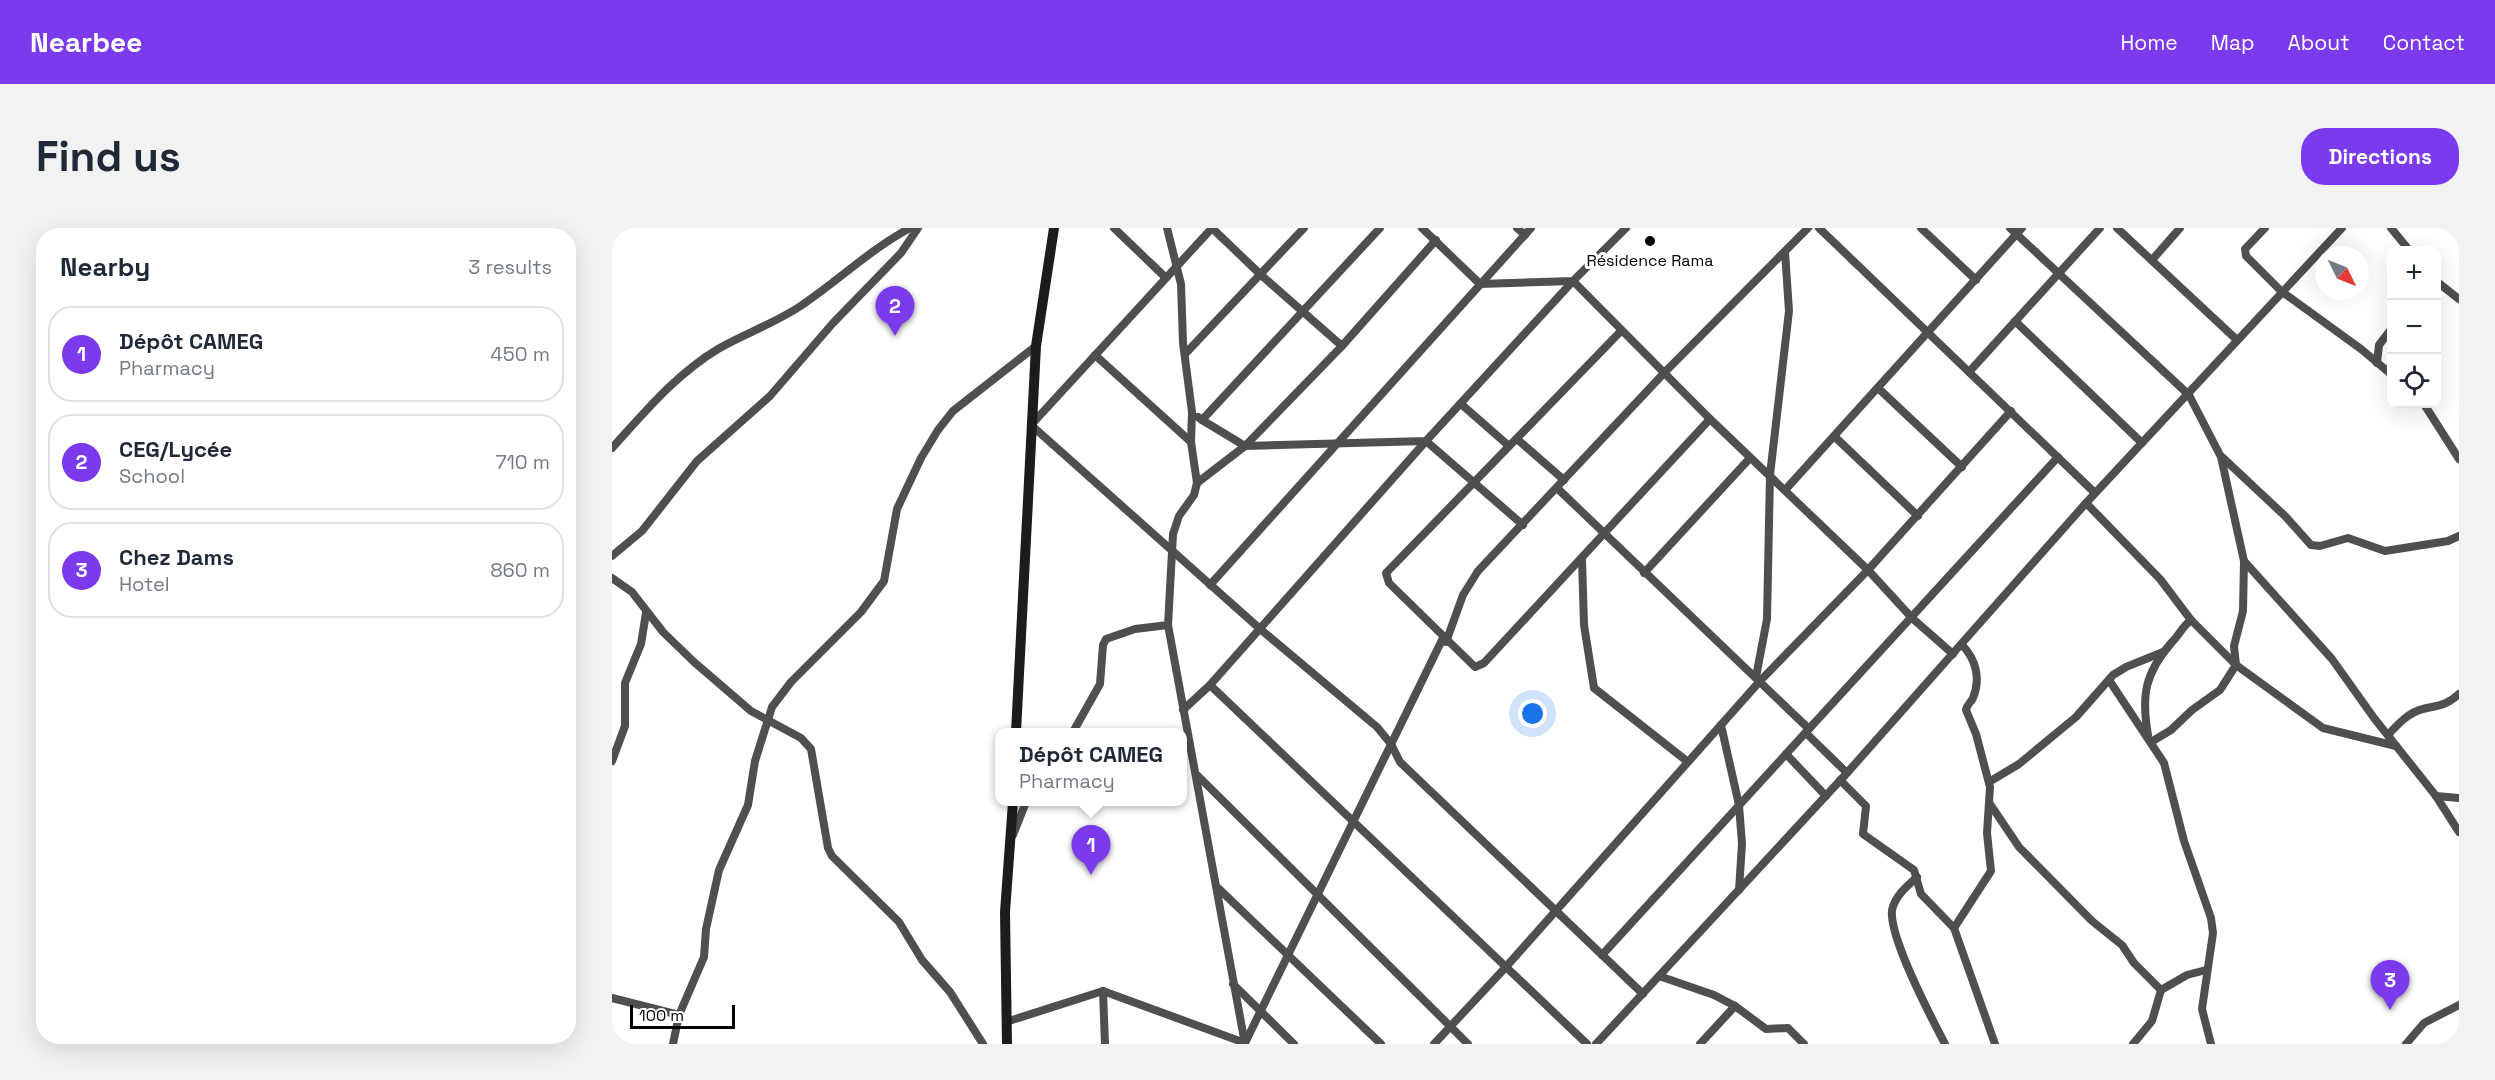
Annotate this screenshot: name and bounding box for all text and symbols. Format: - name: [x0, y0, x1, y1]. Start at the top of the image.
- text: Nearbee: [30, 24, 142, 60]
- text: Home: [2120, 29, 2178, 56]
- text: Map: [2211, 29, 2255, 56]
- text: About: [2288, 29, 2350, 56]
- text: Contact: [2383, 29, 2465, 56]
- button: Directions: [2301, 128, 2459, 185]
- text: Find us: [36, 130, 181, 183]
- marker: Résidence Rama: [1643, 234, 1657, 248]
- north arrow: [2315, 246, 2369, 300]
- map controls: [2387, 246, 2441, 408]
- button: +: [2387, 246, 2441, 300]
- text: Nearby: [60, 250, 150, 284]
- place label: Résidence Rama: [1587, 250, 1713, 271]
- text: 3 results: [468, 254, 552, 280]
- pin: 2: [876, 286, 914, 336]
- button: −: [2387, 300, 2441, 354]
- text: Dépôt CAMEG: [119, 327, 263, 355]
- text: 1: [77, 341, 86, 367]
- text: 450 m: [490, 341, 550, 367]
- button: locate: [2387, 354, 2441, 408]
- text: Pharmacy: [119, 355, 215, 381]
- text: CEG/Lycée: [119, 435, 232, 463]
- text: 2: [76, 449, 87, 475]
- text: 710 m: [495, 449, 550, 475]
- text: School: [119, 463, 185, 489]
- text: Chez Dams: [119, 543, 234, 571]
- text: 3: [75, 557, 88, 583]
- text: 860 m: [490, 557, 550, 583]
- text: Hotel: [119, 571, 170, 597]
- your location: [1518, 699, 1547, 728]
- popup: [995, 728, 1187, 806]
- text: Dépôt CAMEG: [1019, 740, 1163, 768]
- text: Pharmacy: [1019, 768, 1115, 794]
- pin: 1: [1072, 826, 1110, 875]
- pin: 3: [2370, 960, 2410, 1010]
- scale bar: [630, 1002, 735, 1030]
- text: 100 m: [639, 1005, 684, 1026]

